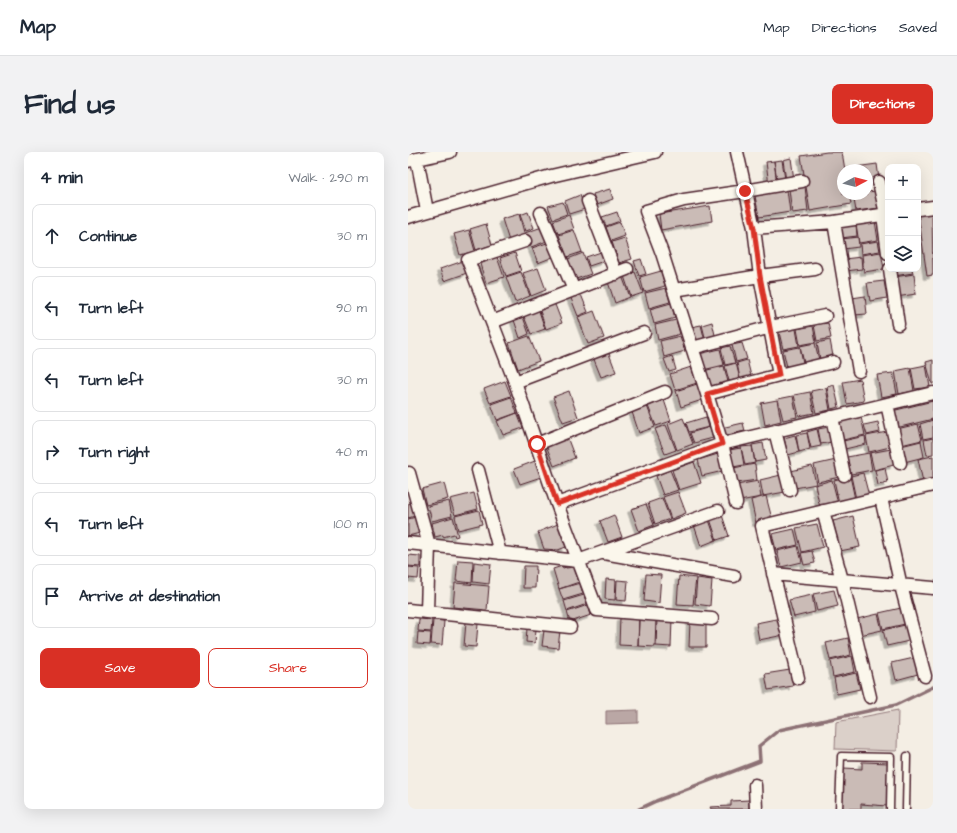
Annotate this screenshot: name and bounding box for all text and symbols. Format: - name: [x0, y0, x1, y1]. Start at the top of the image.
- text: Map: [20, 14, 56, 41]
- text: Map: [763, 18, 790, 38]
- text: Directions: [812, 18, 877, 38]
- text: Saved: [899, 18, 937, 38]
- button: Directions: [832, 84, 933, 124]
- text: Find us: [24, 85, 115, 124]
- north arrow: [837, 164, 873, 200]
- map controls: [885, 164, 921, 272]
- button: +: [885, 164, 921, 200]
- text: 4 min: [40, 166, 83, 190]
- text: Walk · 290 m: [289, 169, 368, 187]
- route end: [736, 182, 754, 200]
- button: −: [885, 200, 921, 236]
- icon: ahead: [41, 225, 63, 247]
- text: Continue: [79, 226, 137, 247]
- text: 30 m: [337, 227, 367, 245]
- button: layers: [885, 236, 921, 272]
- icon: left: [41, 297, 63, 319]
- text: Turn left: [79, 298, 143, 319]
- text: 90 m: [336, 299, 367, 317]
- icon: left: [41, 369, 63, 391]
- text: Turn left: [79, 370, 143, 391]
- text: 30 m: [337, 371, 367, 389]
- route start: [528, 435, 546, 453]
- icon: right: [41, 441, 63, 463]
- text: Turn right: [79, 442, 150, 463]
- text: 40 m: [335, 443, 367, 461]
- icon: left: [41, 513, 63, 535]
- text: Turn left: [79, 514, 143, 535]
- text: 100 m: [334, 515, 367, 533]
- icon: arrive: [41, 585, 63, 607]
- text: Arrive at destination: [79, 586, 220, 607]
- button: Save: [40, 648, 200, 688]
- button: Share: [208, 648, 368, 688]

